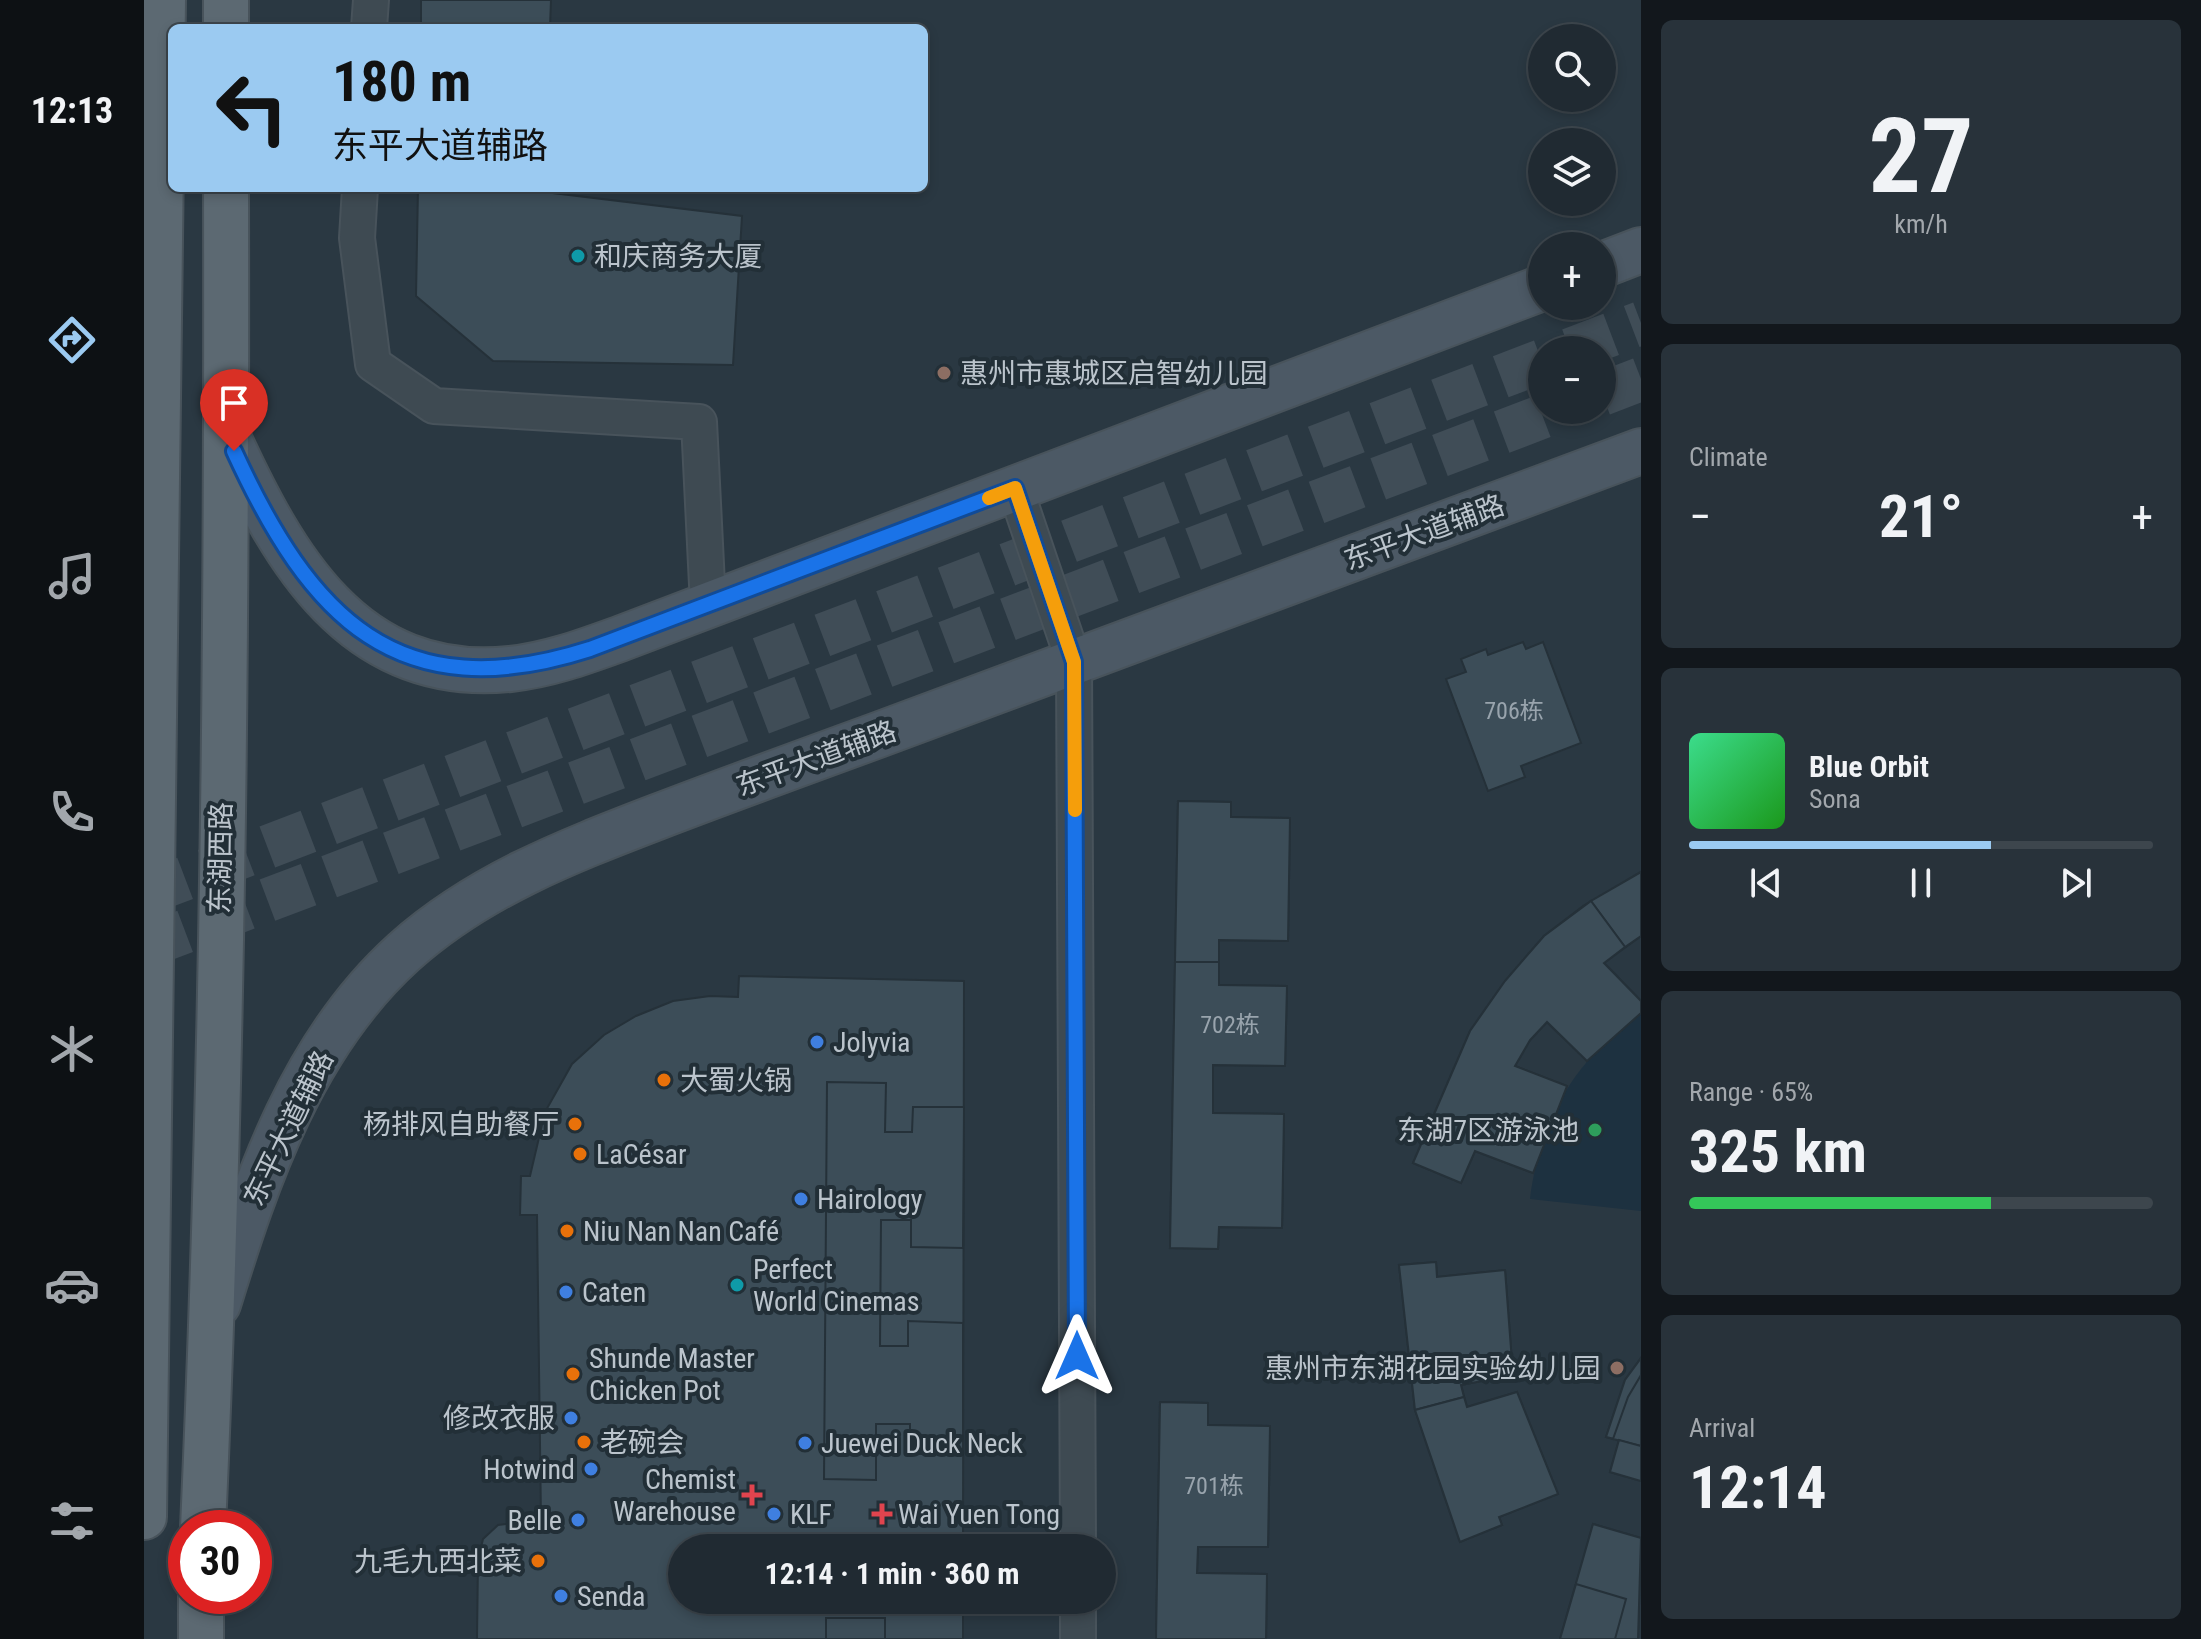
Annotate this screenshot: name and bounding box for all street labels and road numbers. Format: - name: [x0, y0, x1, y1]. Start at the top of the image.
- street label: 东平大道辅路: [1340, 488, 1509, 577]
- street label: 东平大道辅路: [732, 714, 901, 803]
- street label: 东湖西路: [203, 802, 238, 914]
- street label: 东平大道辅路: [237, 1045, 340, 1211]

